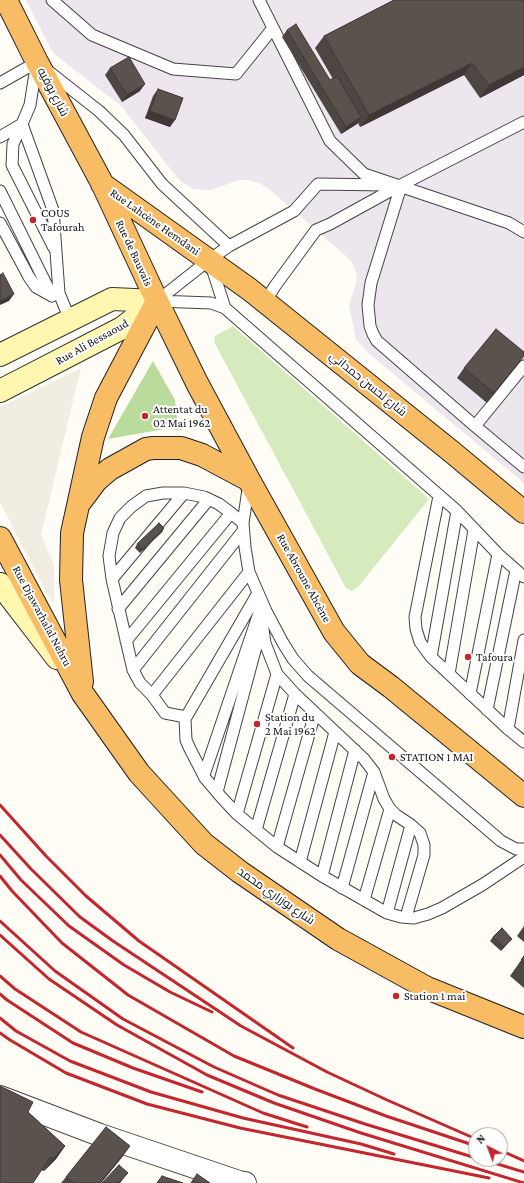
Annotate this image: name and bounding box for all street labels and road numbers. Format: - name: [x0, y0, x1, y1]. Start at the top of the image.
- street label: شارع بوفيه: [34, 65, 72, 119]
- street label: Rue Lahcène Hemdani: [107, 185, 203, 259]
- street label: Rue de Bauvais: [112, 218, 156, 288]
- street label: Rue Ali Bessaoud: [53, 316, 131, 368]
- street label: شارع لحسن حمداني: [327, 349, 409, 419]
- street label: Rue Abroune Ahcène: [274, 531, 334, 625]
- street label: Rue Djawarhalal Nehru: [9, 563, 75, 669]
- street label: شارع بوزراري محمد: [235, 864, 317, 928]

